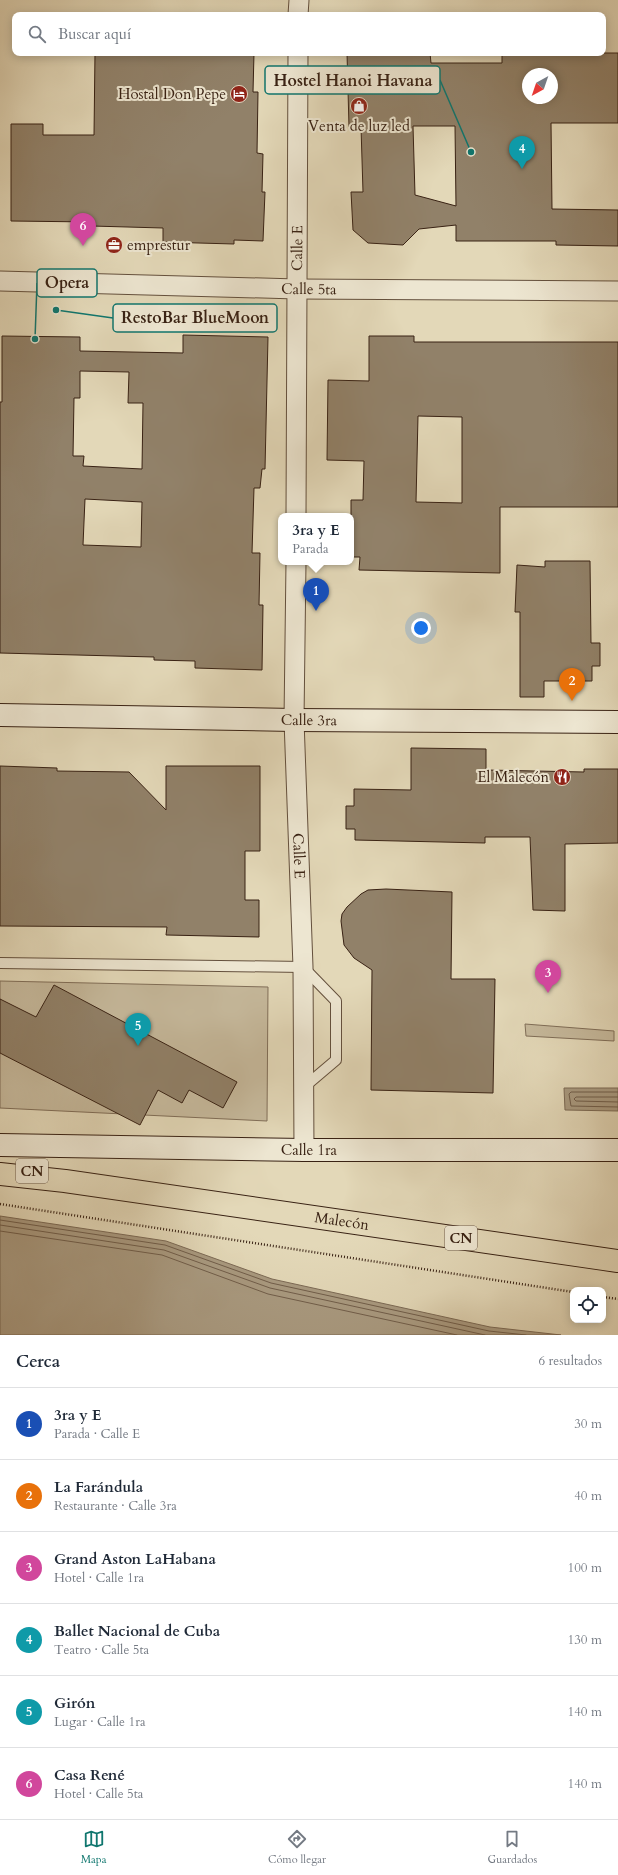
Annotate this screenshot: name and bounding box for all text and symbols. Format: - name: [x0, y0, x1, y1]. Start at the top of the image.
- search box: [12, 12, 606, 56]
- icon: search: [26, 23, 48, 45]
- text: Buscar aquí: [58, 24, 131, 44]
- callout: Hostel Hanoi Havana: [265, 66, 440, 94]
- north arrow: [522, 68, 558, 104]
- text: Hostel Hanoi Havana: [273, 70, 433, 92]
- place label: Hostal Don Pepe: [118, 84, 226, 104]
- hotel icon: Hostal Don Pepe: [229, 84, 249, 104]
- shop icon: Venta de luz led: [349, 96, 369, 116]
- place label: Venta de luz led: [308, 116, 410, 136]
- pin: 4: [509, 136, 535, 169]
- pin: 6: [70, 213, 96, 246]
- street label: Calle E: [287, 225, 307, 271]
- office icon: emprestur: [104, 235, 124, 255]
- place label: emprestur: [127, 235, 191, 255]
- callout: Opera: [37, 269, 97, 297]
- text: Opera: [45, 272, 89, 294]
- street label: Calle 5ta: [281, 279, 337, 299]
- callout: RestoBar BlueMoon: [113, 304, 277, 332]
- text: RestoBar BlueMoon: [121, 307, 270, 329]
- popup: [278, 513, 354, 565]
- text: 3ra y E: [292, 520, 340, 540]
- text: Parada: [292, 540, 329, 558]
- pin: 1: [303, 578, 329, 611]
- your location: [411, 618, 431, 638]
- pin: 2: [559, 668, 585, 701]
- street label: Calle 3ra: [281, 710, 338, 730]
- place label: El Malecón: [477, 767, 549, 787]
- restaurant icon: El Malecón: [552, 767, 572, 787]
- street label: Calle E: [288, 833, 310, 879]
- pin: 3: [535, 960, 561, 993]
- pin: 5: [125, 1013, 151, 1046]
- street label: Calle 1ra: [281, 1140, 338, 1160]
- road number: CN: [16, 1159, 48, 1183]
- street label: Malecón: [313, 1207, 371, 1235]
- road number: CN: [445, 1226, 477, 1250]
- map controls: [570, 1287, 606, 1323]
- button: locate: [570, 1287, 606, 1323]
- text: Cerca: [16, 1350, 60, 1373]
- text: 6 resultados: [538, 1352, 602, 1370]
- text: 3ra y E: [54, 1405, 101, 1425]
- text: 1: [26, 1415, 32, 1433]
- text: 30 m: [574, 1415, 602, 1433]
- text: Parada · Calle E: [54, 1425, 140, 1443]
- text: La Farándula: [54, 1477, 143, 1497]
- text: 2: [26, 1487, 32, 1505]
- text: 40 m: [574, 1487, 602, 1505]
- text: Restaurante · Calle 3ra: [54, 1497, 177, 1515]
- text: Grand Aston LaHabana: [54, 1549, 216, 1569]
- text: 3: [26, 1559, 32, 1577]
- text: 100 m: [568, 1559, 602, 1577]
- text: Hotel · Calle 1ra: [54, 1569, 144, 1587]
- text: Ballet Nacional de Cuba: [54, 1621, 220, 1641]
- text: 4: [26, 1631, 32, 1649]
- text: 130 m: [568, 1631, 602, 1649]
- text: Teatro · Calle 5ta: [54, 1641, 149, 1659]
- text: Girón: [54, 1693, 95, 1713]
- text: 5: [26, 1703, 32, 1721]
- text: 140 m: [568, 1703, 602, 1721]
- text: Lugar · Calle 1ra: [54, 1713, 146, 1731]
- text: Casa René: [54, 1765, 125, 1785]
- text: 6: [26, 1775, 32, 1793]
- text: 140 m: [568, 1775, 602, 1793]
- text: Hotel · Calle 5ta: [54, 1785, 143, 1803]
- tab: Mapa: [81, 1828, 106, 1867]
- tab: Cómo llegar: [268, 1828, 326, 1867]
- tab: Guardados: [488, 1828, 537, 1867]

